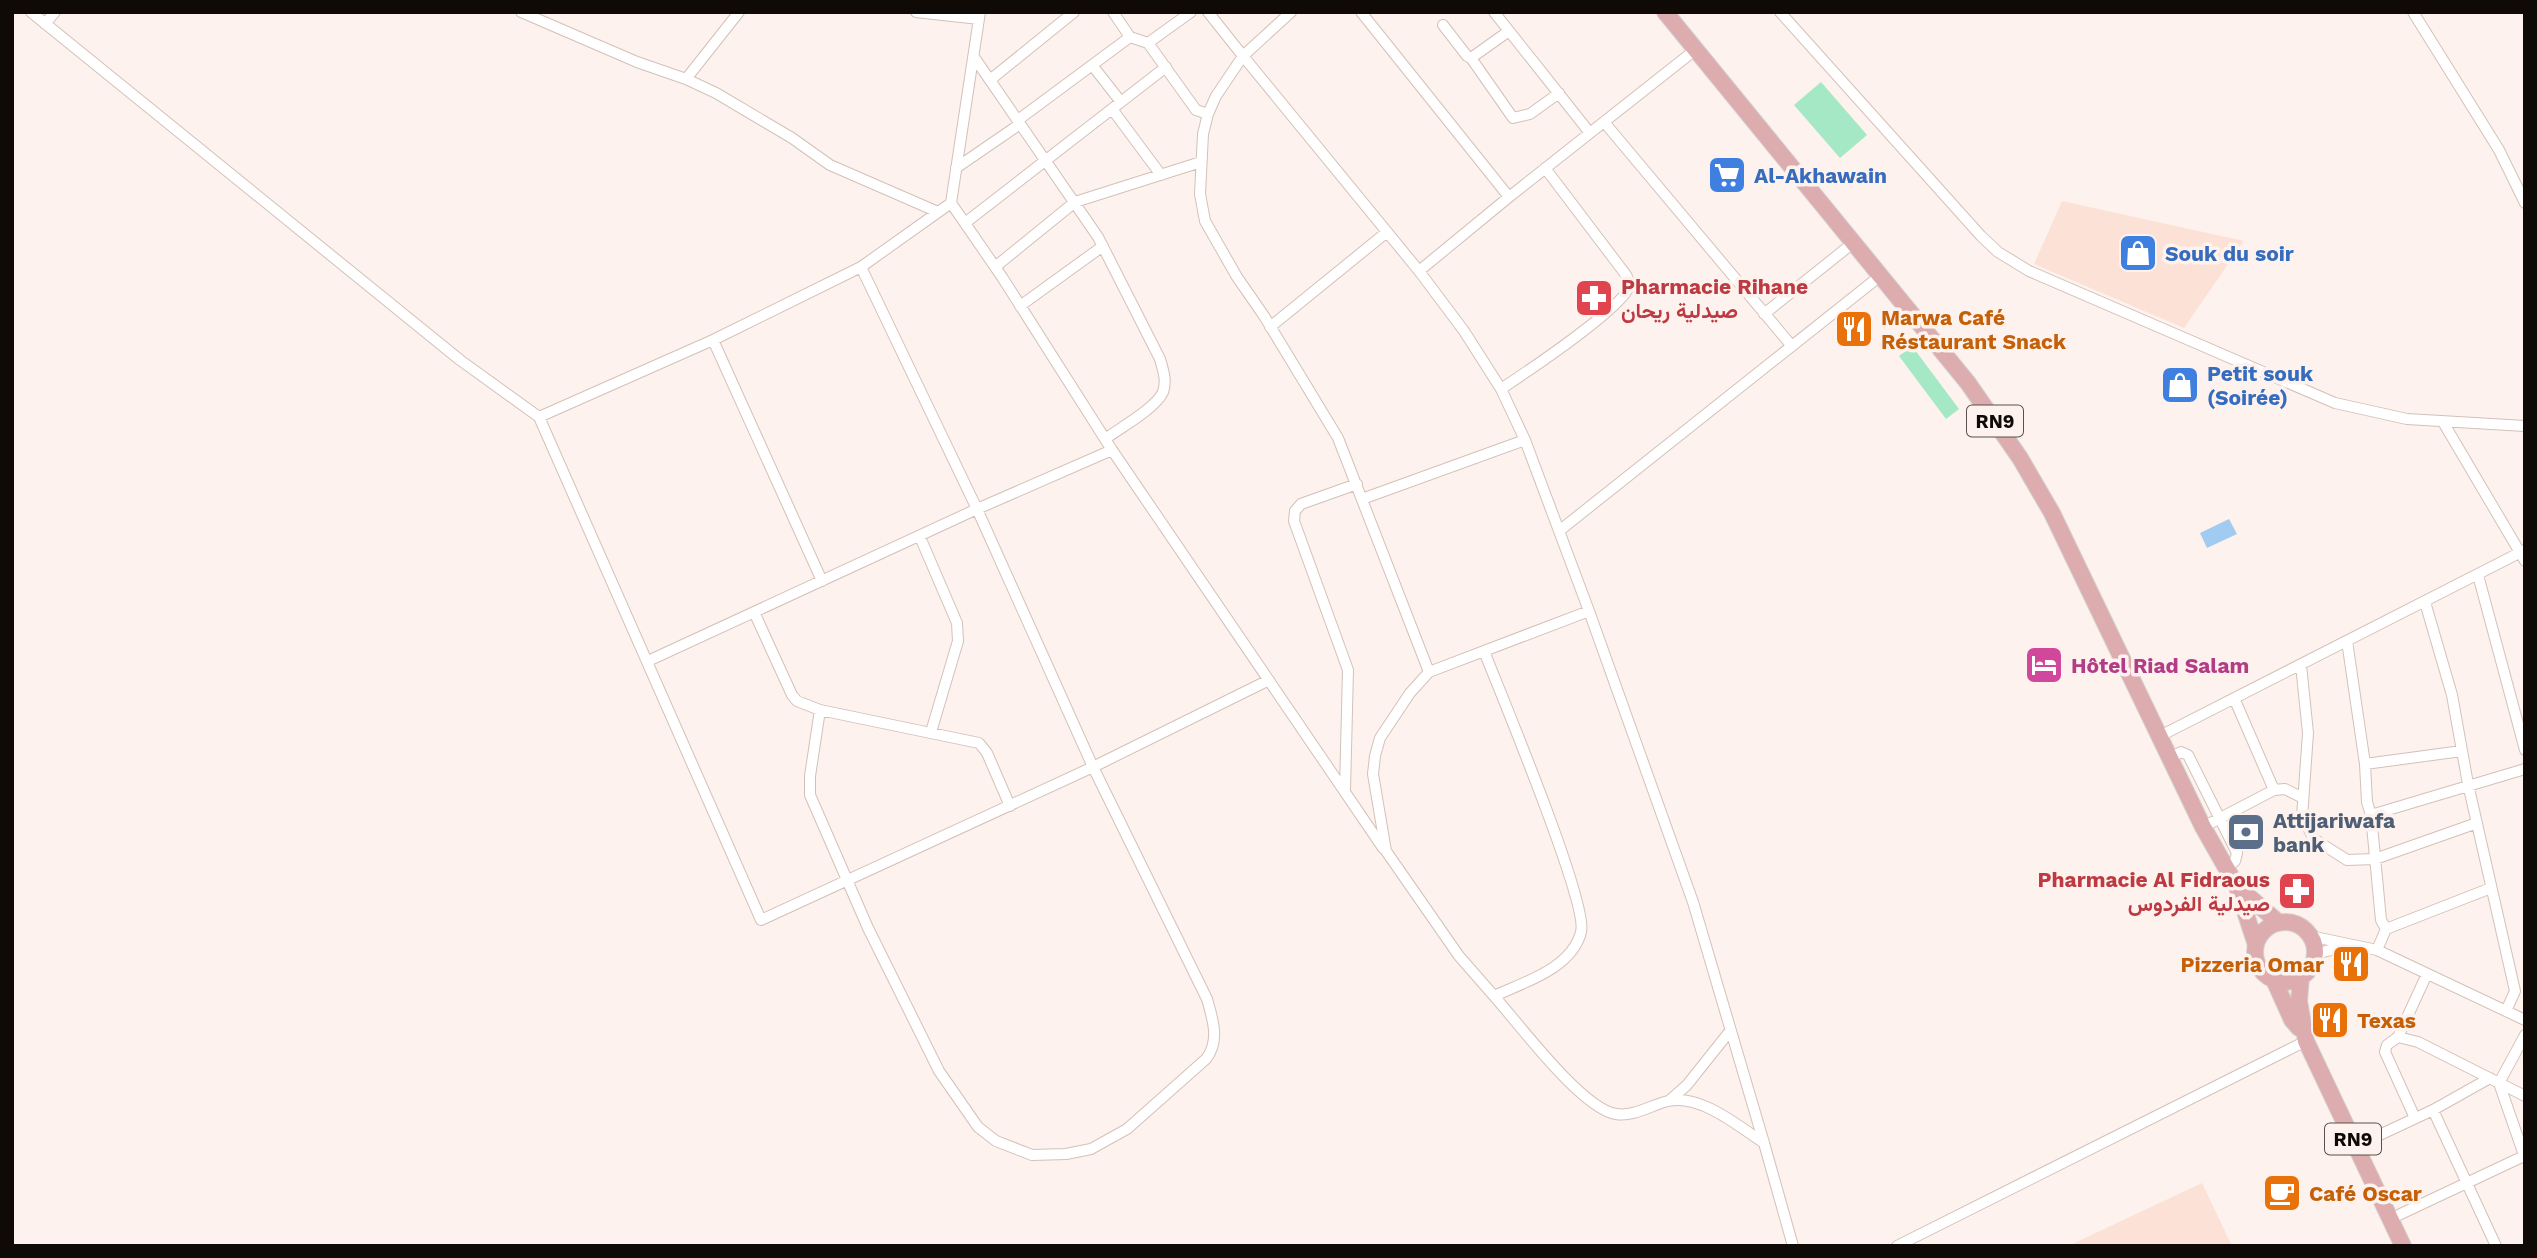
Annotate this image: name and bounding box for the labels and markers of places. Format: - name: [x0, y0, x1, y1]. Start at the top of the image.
- supermarket icon: Al-Akhawain: [1706, 154, 1748, 196]
- place label: Al-Akhawain: [1754, 163, 1887, 188]
- shop icon: Souk du soir: [2117, 232, 2159, 274]
- place label: Souk du soir: [2165, 241, 2294, 266]
- place label: Pharmacie Rihane صيدلية ريحان: [1621, 274, 1808, 324]
- pharmacy icon: Pharmacie Rihane صيدلية ريحان: [1573, 277, 1615, 319]
- place label: Marwa Café Réstaurant Snack: [1881, 305, 2067, 354]
- restaurant icon: Marwa Café Réstaurant Snack: [1833, 308, 1875, 350]
- place label: Petit souk (Soirée): [2207, 361, 2314, 410]
- shop icon: Petit souk (Soirée): [2159, 364, 2201, 406]
- hotel icon: Hôtel Riad Salam: [2023, 644, 2065, 686]
- place label: Hôtel Riad Salam: [2071, 653, 2249, 678]
- place label: Attijariwafa bank: [2273, 808, 2396, 857]
- bank icon: Attijariwafa bank: [2225, 811, 2267, 853]
- place label: Pharmacie Al Fidraous صيدلية الفردوس: [2038, 867, 2270, 917]
- pharmacy icon: Pharmacie Al Fidraous صيدلية الفردوس: [2276, 870, 2318, 912]
- restaurant icon: Pizzeria Omar: [2330, 943, 2372, 985]
- place label: Pizzeria Omar: [2181, 952, 2324, 977]
- restaurant icon: Texas: [2309, 999, 2351, 1041]
- place label: Texas: [2357, 1008, 2416, 1033]
- cafe icon: Café Oscar: [2261, 1172, 2303, 1214]
- place label: Café Oscar: [2309, 1181, 2422, 1206]

